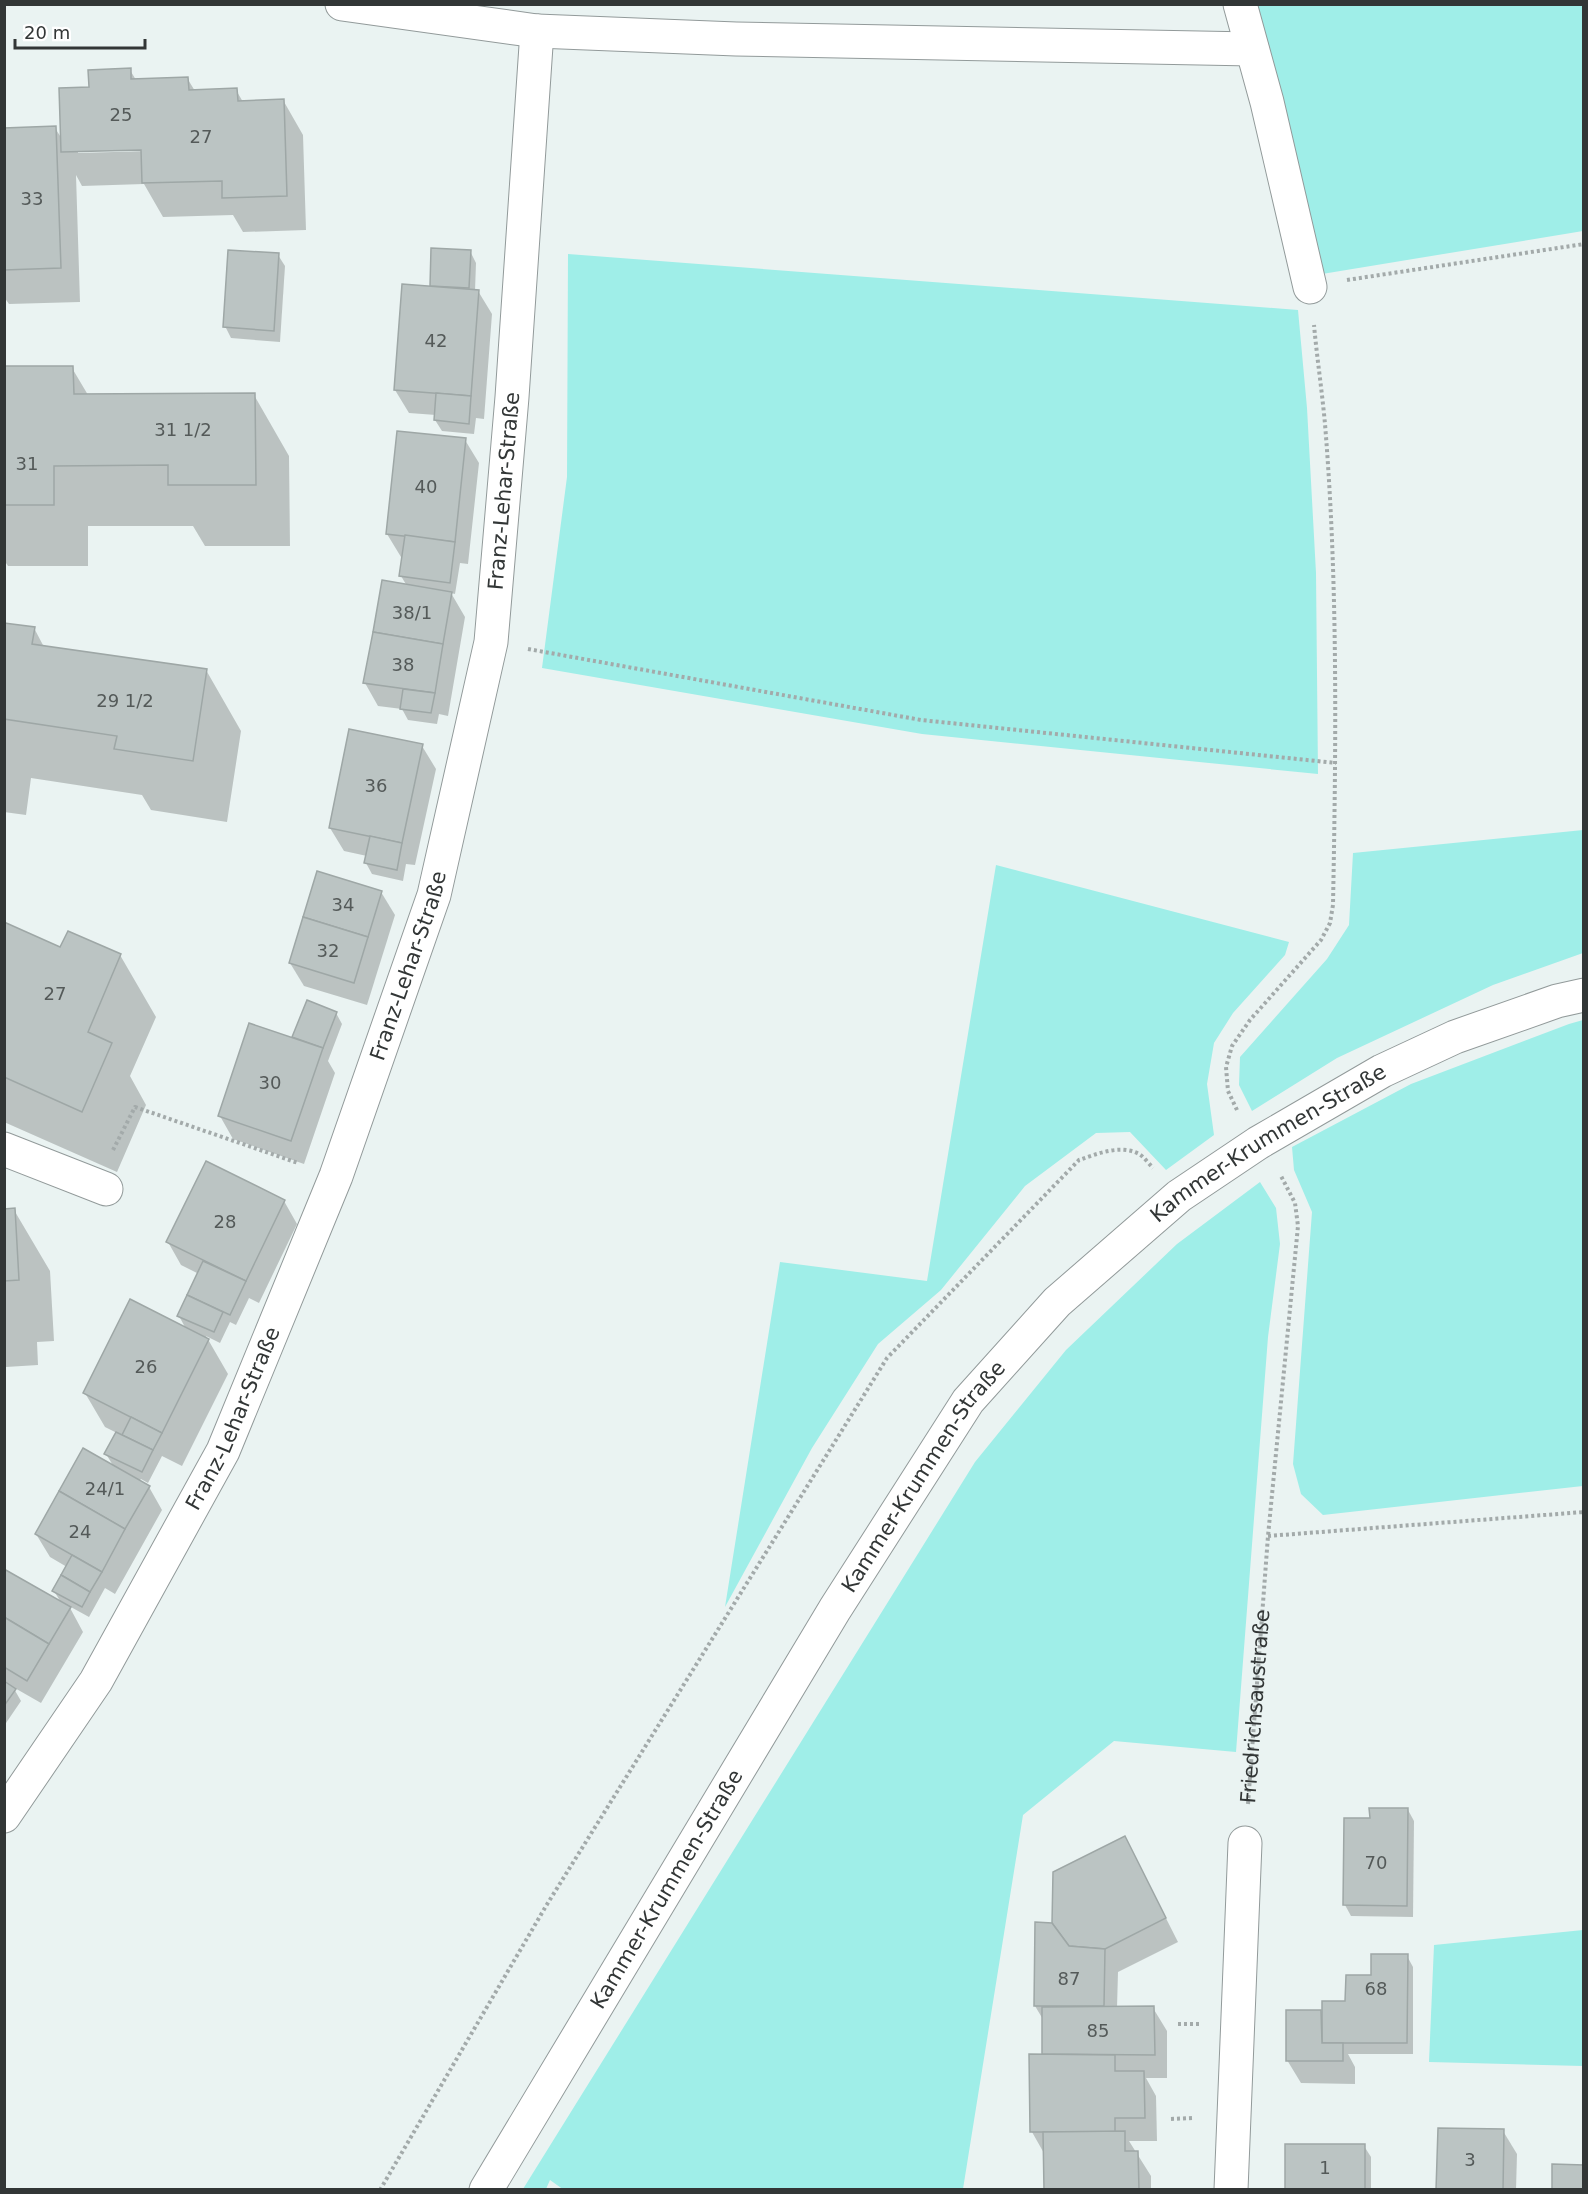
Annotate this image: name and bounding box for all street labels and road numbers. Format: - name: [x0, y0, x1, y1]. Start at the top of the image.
- street label: Franz-Lehar-Straße: [484, 391, 524, 591]
- street label: Franz-Lehar-Straße: [365, 869, 451, 1064]
- street label: Kammer-Krummen-Straße: [1146, 1059, 1390, 1227]
- street label: Franz-Lehar-Straße: [181, 1323, 285, 1514]
- street label: Kammer-Krummen-Straße: [837, 1356, 1010, 1597]
- street label: Friedrichsaustraße: [1236, 1608, 1275, 1804]
- street label: Kammer-Krummen-Straße: [586, 1765, 748, 2013]

